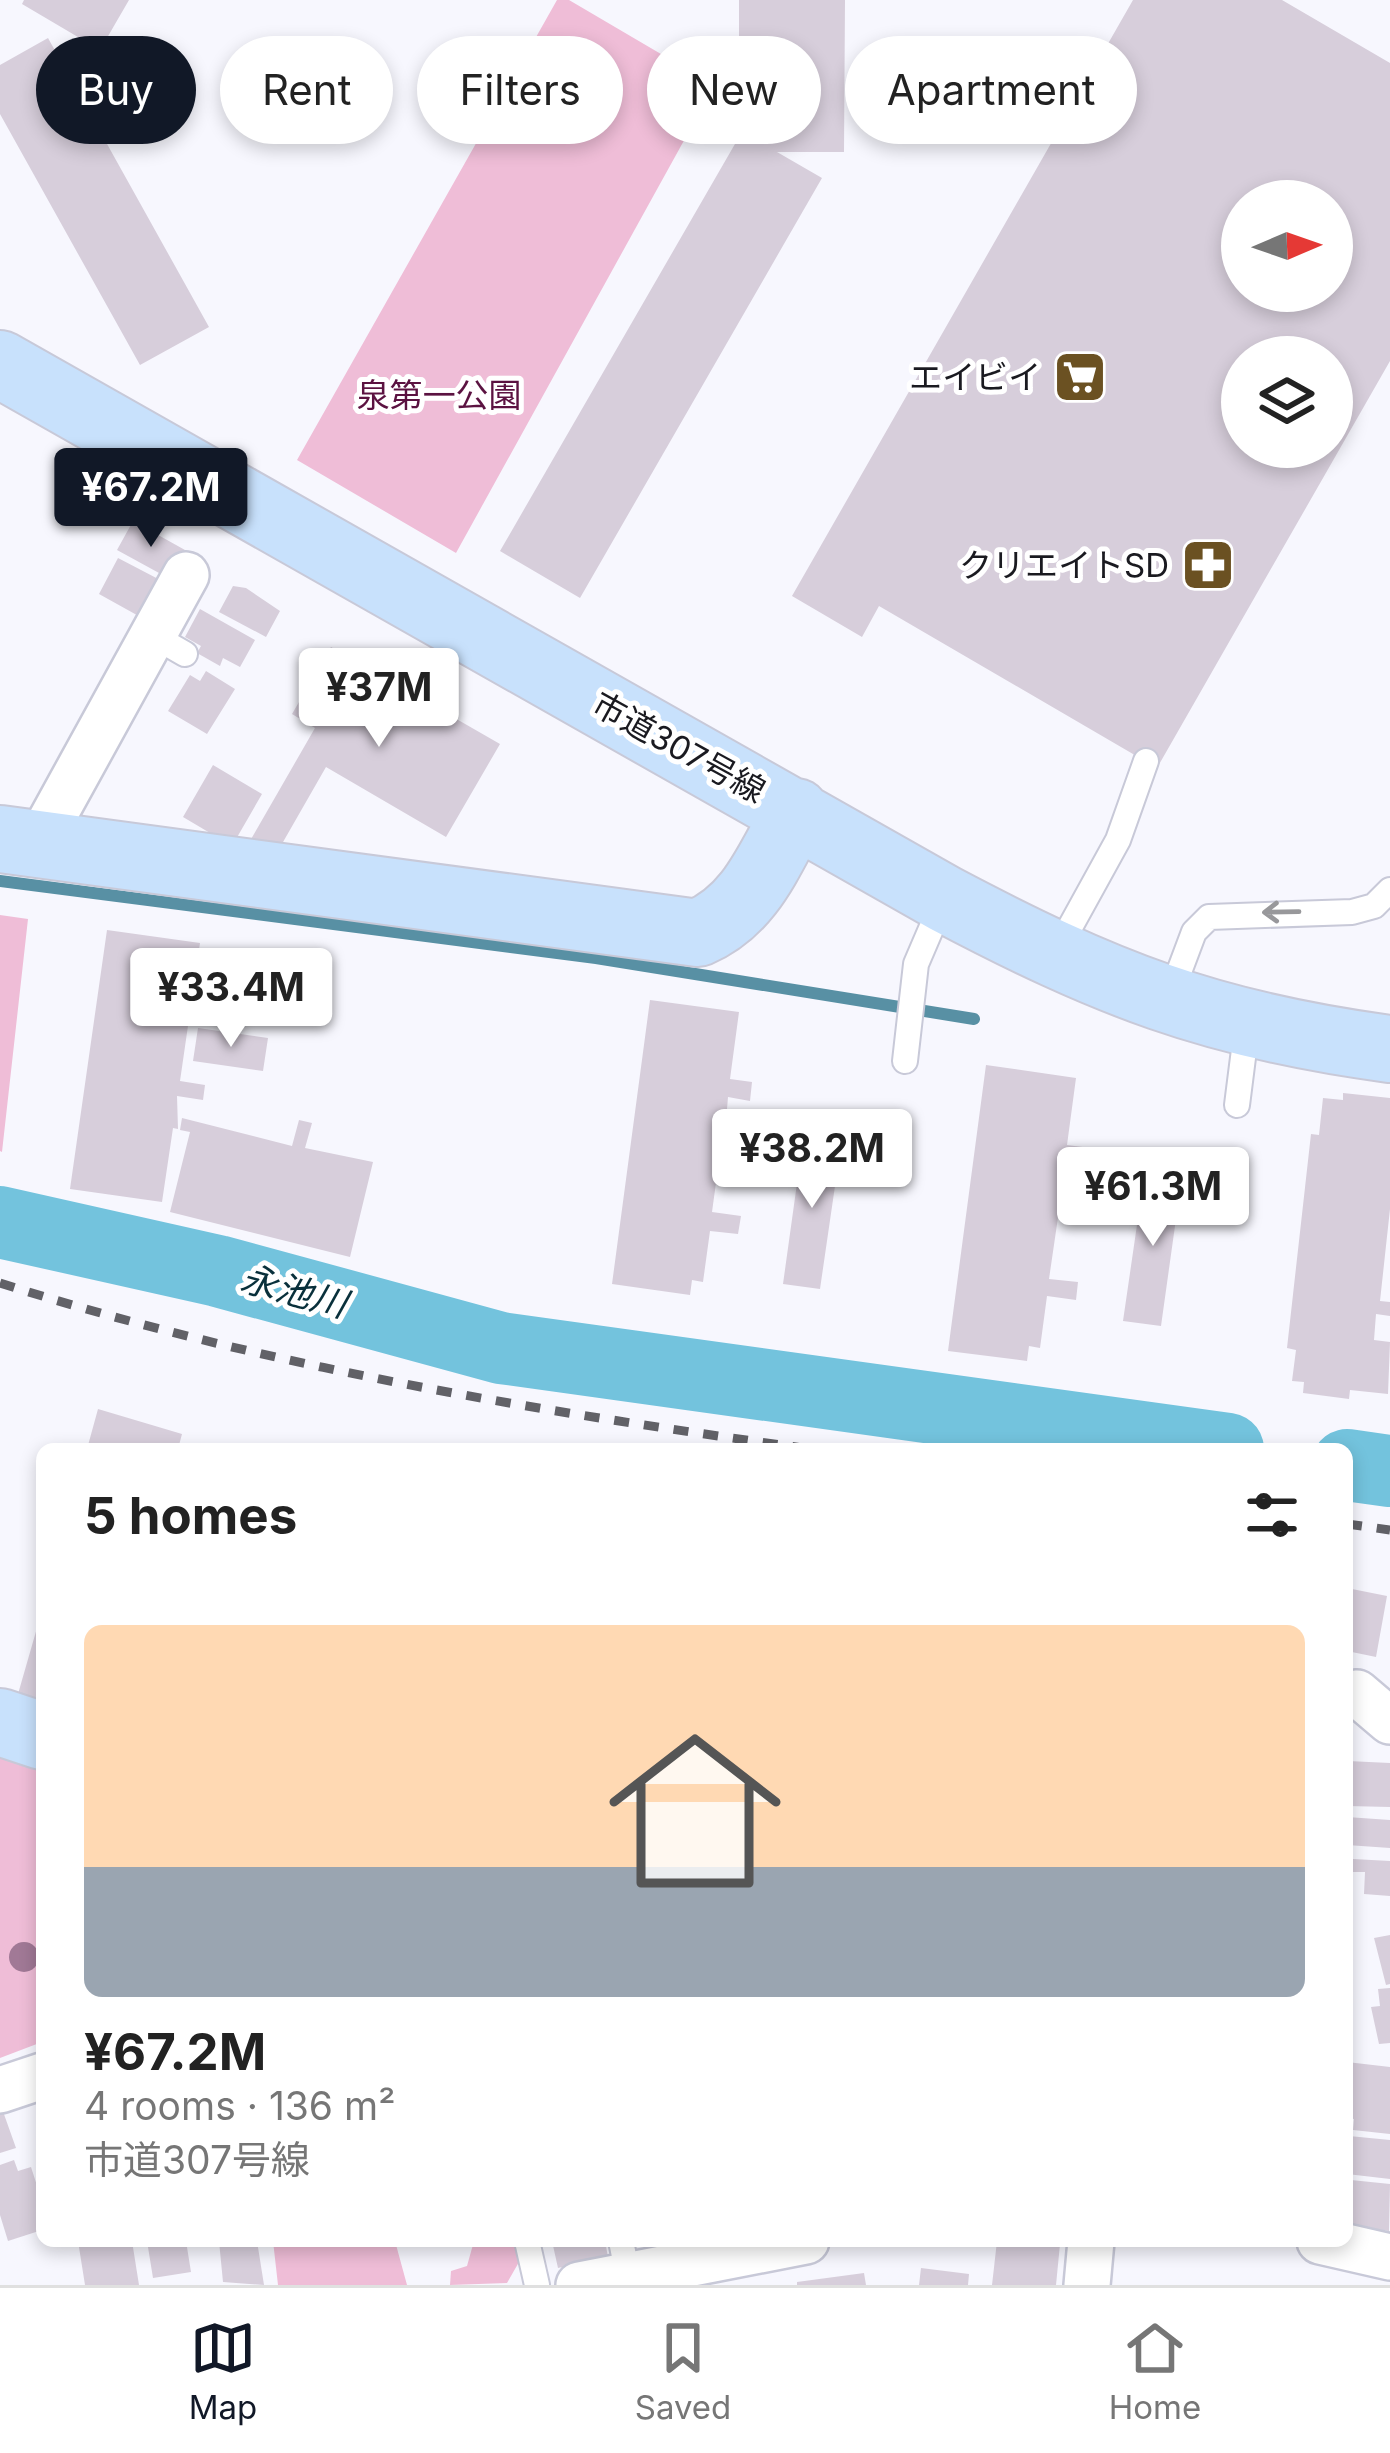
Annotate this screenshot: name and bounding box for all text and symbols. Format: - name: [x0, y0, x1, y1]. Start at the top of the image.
- chip: Buy: [36, 36, 196, 144]
- chip: Rent: [220, 36, 393, 144]
- chip: Filters: [417, 36, 623, 144]
- chip: New: [647, 36, 821, 144]
- chip: Apartment: [845, 36, 1137, 144]
- north arrow: [1221, 180, 1353, 312]
- map controls: [1221, 180, 1353, 468]
- button: layers: [1221, 336, 1353, 468]
- supermarket icon: エイビイ: [1052, 349, 1108, 405]
- place label: エイビイ: [909, 357, 1041, 397]
- park label: 泉第一公園: [357, 375, 522, 415]
- pin: ¥67.2M: [53, 448, 249, 550]
- text: ¥67.2M: [81, 463, 221, 510]
- pharmacy icon: クリエイトSD: [1180, 537, 1236, 593]
- place label: クリエイトSD: [959, 545, 1169, 585]
- pin: ¥37M: [308, 648, 450, 750]
- text: ¥37M: [326, 663, 432, 710]
- street label: 市道307号線: [586, 683, 772, 811]
- one-way arrow: [1262, 901, 1301, 923]
- pin: ¥33.4M: [133, 948, 329, 1050]
- text: ¥33.4M: [157, 963, 305, 1010]
- pin: ¥38.2M: [714, 1109, 910, 1211]
- text: ¥38.2M: [739, 1124, 885, 1171]
- pin: ¥61.3M: [1055, 1147, 1251, 1249]
- text: ¥61.3M: [1084, 1162, 1222, 1209]
- water label: 永池川: [236, 1256, 356, 1327]
- icon: filters: [1239, 1482, 1305, 1548]
- text: 5 homes: [84, 1485, 297, 1546]
- icon: home: [587, 1703, 803, 1919]
- text: ¥67.2M: [84, 2021, 266, 2082]
- text: 4 rooms · 136 m²: [84, 2082, 395, 2129]
- text: 市道307号線: [84, 2136, 310, 2183]
- tab: Map: [189, 2315, 257, 2427]
- tab: Saved: [635, 2315, 731, 2427]
- tab: Home: [1109, 2315, 1201, 2427]

